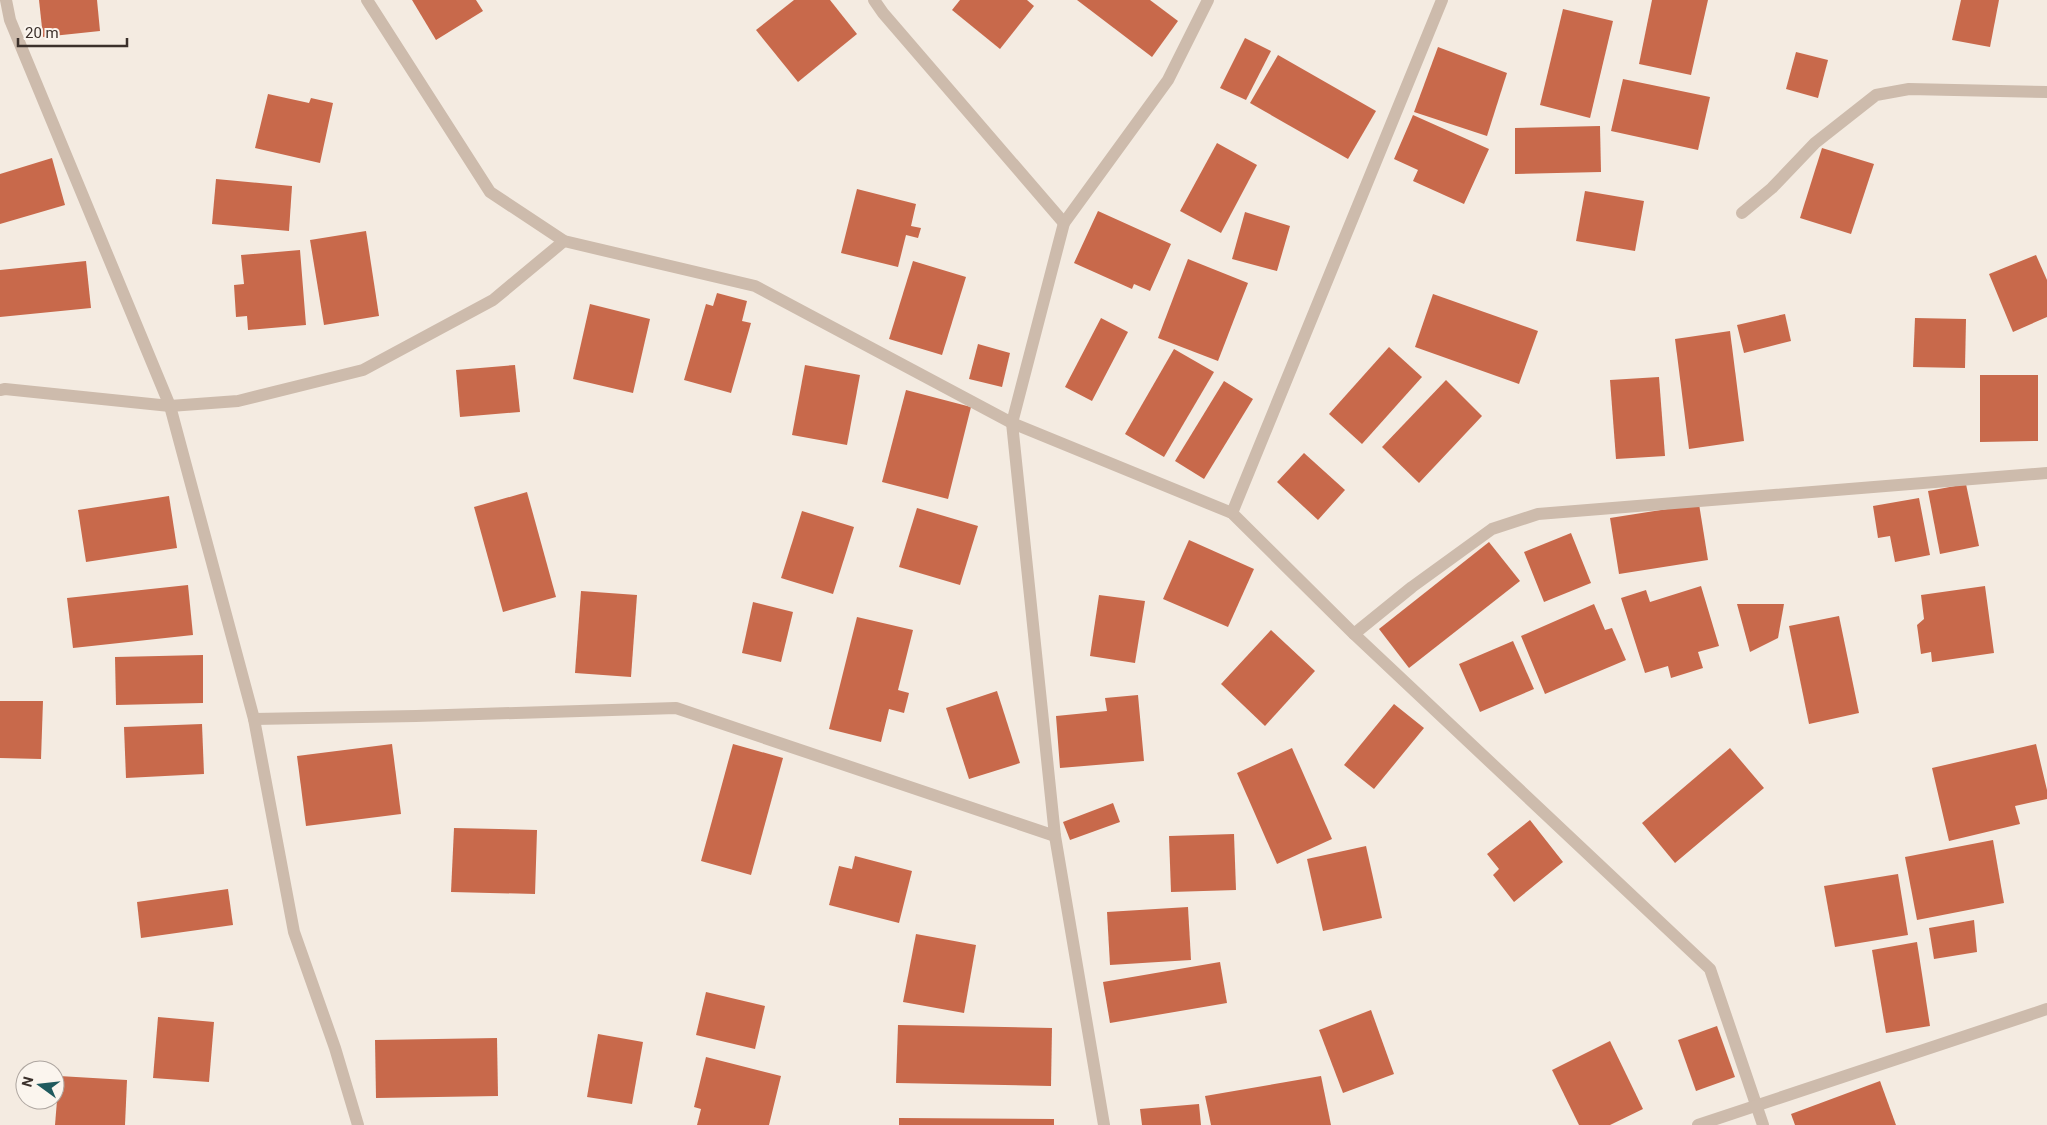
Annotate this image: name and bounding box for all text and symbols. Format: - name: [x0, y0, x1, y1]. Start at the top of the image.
- scale bar: [18, 15, 126, 47]
- text: 20 m: [25, 24, 59, 42]
- north arrow: [15, 1060, 65, 1110]
- text: N: [18, 1075, 36, 1088]

